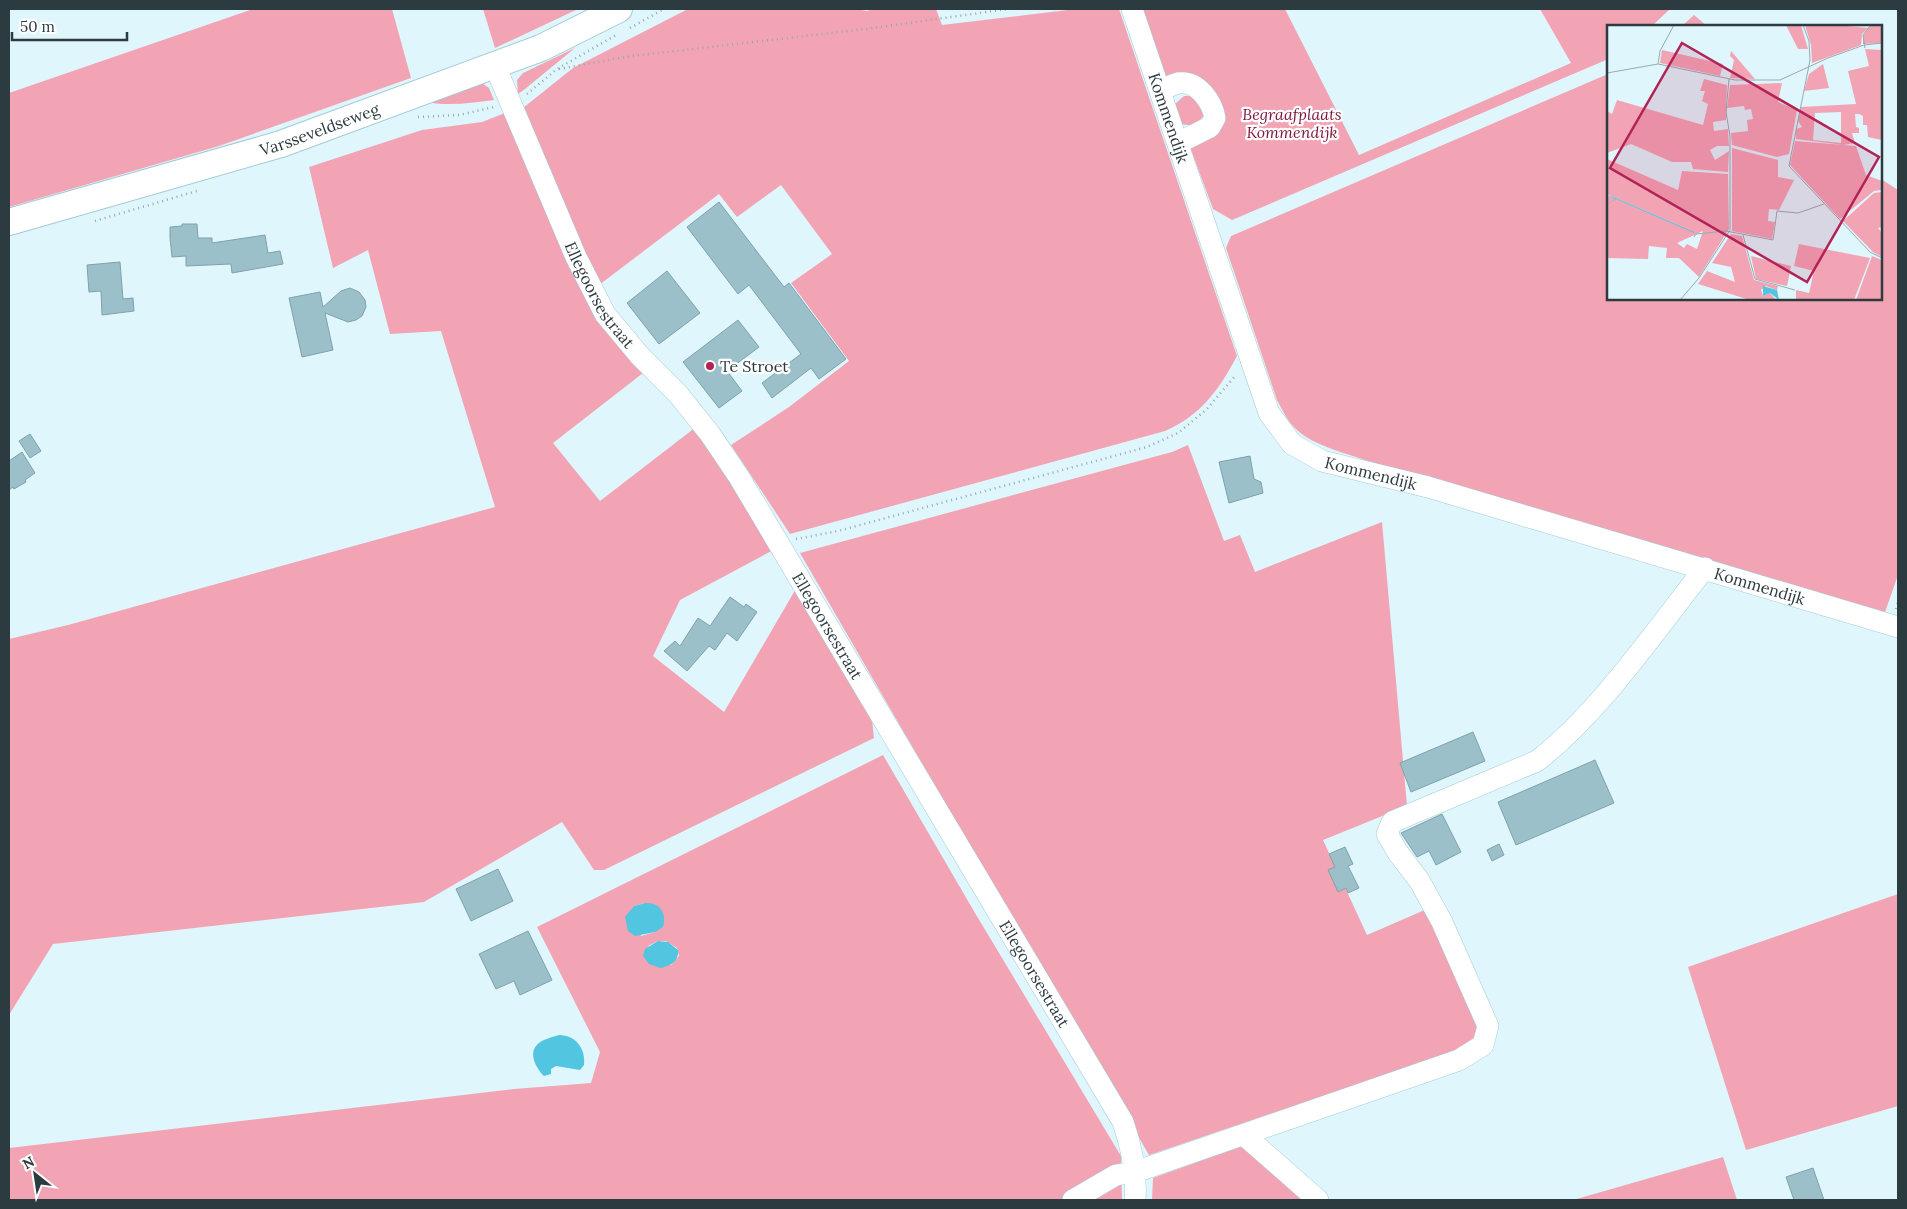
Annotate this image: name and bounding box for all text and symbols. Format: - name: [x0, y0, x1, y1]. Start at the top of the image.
- scale bar: [12, 10, 128, 42]
- text: 50 m: [20, 17, 55, 36]
- inset map: [1607, 25, 1882, 300]
- street label: Kommendijk: [1144, 70, 1194, 166]
- street label: Varsseveldseweg: [256, 98, 383, 160]
- park label: Begraafplaats Kommendijk: [1242, 104, 1342, 142]
- street label: Ellegoorsestraat: [561, 238, 639, 353]
- place label: Te Stroet: [720, 356, 789, 376]
- marker: Te Stroet: [704, 360, 716, 372]
- street label: Kommendijk: [1323, 452, 1419, 494]
- street label: Kommendijk: [1712, 563, 1808, 609]
- street label: Ellegoorsestraat: [788, 569, 867, 684]
- street label: Ellegoorsestraat: [995, 917, 1075, 1032]
- north arrow: [10, 1149, 60, 1199]
- text: N: [19, 1152, 38, 1173]

